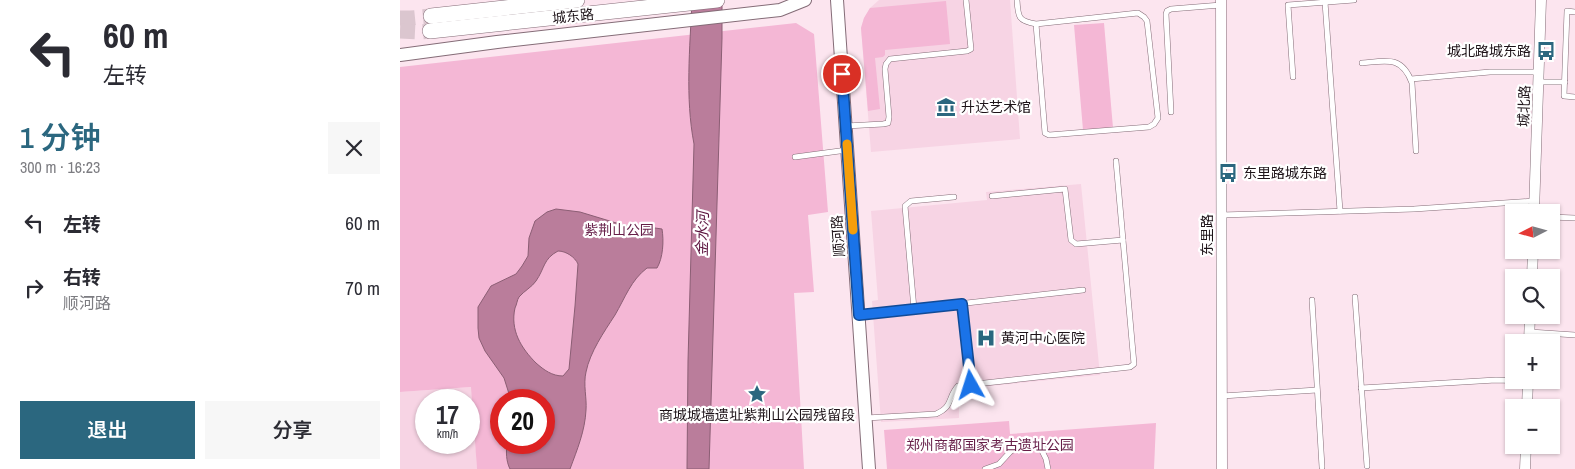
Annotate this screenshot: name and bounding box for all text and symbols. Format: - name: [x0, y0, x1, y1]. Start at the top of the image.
- street label: 城东路: [551, 5, 595, 27]
- text: 60 m: [103, 12, 168, 59]
- icon: left: [20, 20, 85, 85]
- bus stop icon: 城北路城东路: [1535, 40, 1557, 62]
- place label: 城北路城东路: [1447, 42, 1531, 60]
- pin: [821, 53, 863, 95]
- text: 左转: [103, 60, 147, 90]
- icon: arrive: [828, 60, 856, 88]
- street label: 城北路: [1514, 85, 1534, 127]
- museum icon: 升达艺术馆: [935, 96, 957, 118]
- place label: 升达艺术馆: [961, 98, 1031, 116]
- text: 1 分钟: [20, 117, 101, 157]
- button: close: [328, 122, 380, 174]
- text: 300 m · 16:23: [20, 156, 100, 178]
- bus stop icon: 东里路城东路: [1217, 162, 1239, 184]
- place label: 东里路城东路: [1243, 164, 1327, 182]
- north arrow: [1505, 204, 1560, 259]
- map controls: [1505, 204, 1560, 454]
- water label: 金水河: [691, 208, 713, 257]
- icon: left: [20, 209, 48, 237]
- text: 60 m: [345, 210, 380, 236]
- text: 左转: [63, 211, 101, 237]
- street label: 顺河路: [828, 214, 848, 258]
- street label: 东里路: [1198, 214, 1216, 256]
- park label: 紫荆山公园: [584, 221, 654, 239]
- text: 右转: [63, 264, 101, 290]
- button: search: [1505, 269, 1560, 324]
- icon: right: [20, 274, 48, 302]
- text: 70 m: [345, 275, 380, 301]
- text: 顺河路: [63, 292, 111, 314]
- hospital icon: 黄河中心医院: [975, 327, 997, 349]
- place label: 黄河中心医院: [1001, 329, 1085, 347]
- button: +: [1505, 334, 1560, 389]
- position arrow: [944, 358, 996, 410]
- place icon: 商城城墙遗址紫荆山公园残留段: [746, 383, 768, 405]
- speed limit sign: 20: [490, 389, 555, 454]
- text: 17: [436, 398, 459, 432]
- button: −: [1505, 399, 1560, 454]
- button: 退出: [20, 401, 195, 459]
- button: 分享: [205, 401, 380, 459]
- place label: 商城城墙遗址紫荆山公园残留段: [659, 406, 855, 424]
- text: km/h: [437, 426, 458, 442]
- park label: 郑州商都国家考古遗址公园: [906, 436, 1074, 454]

